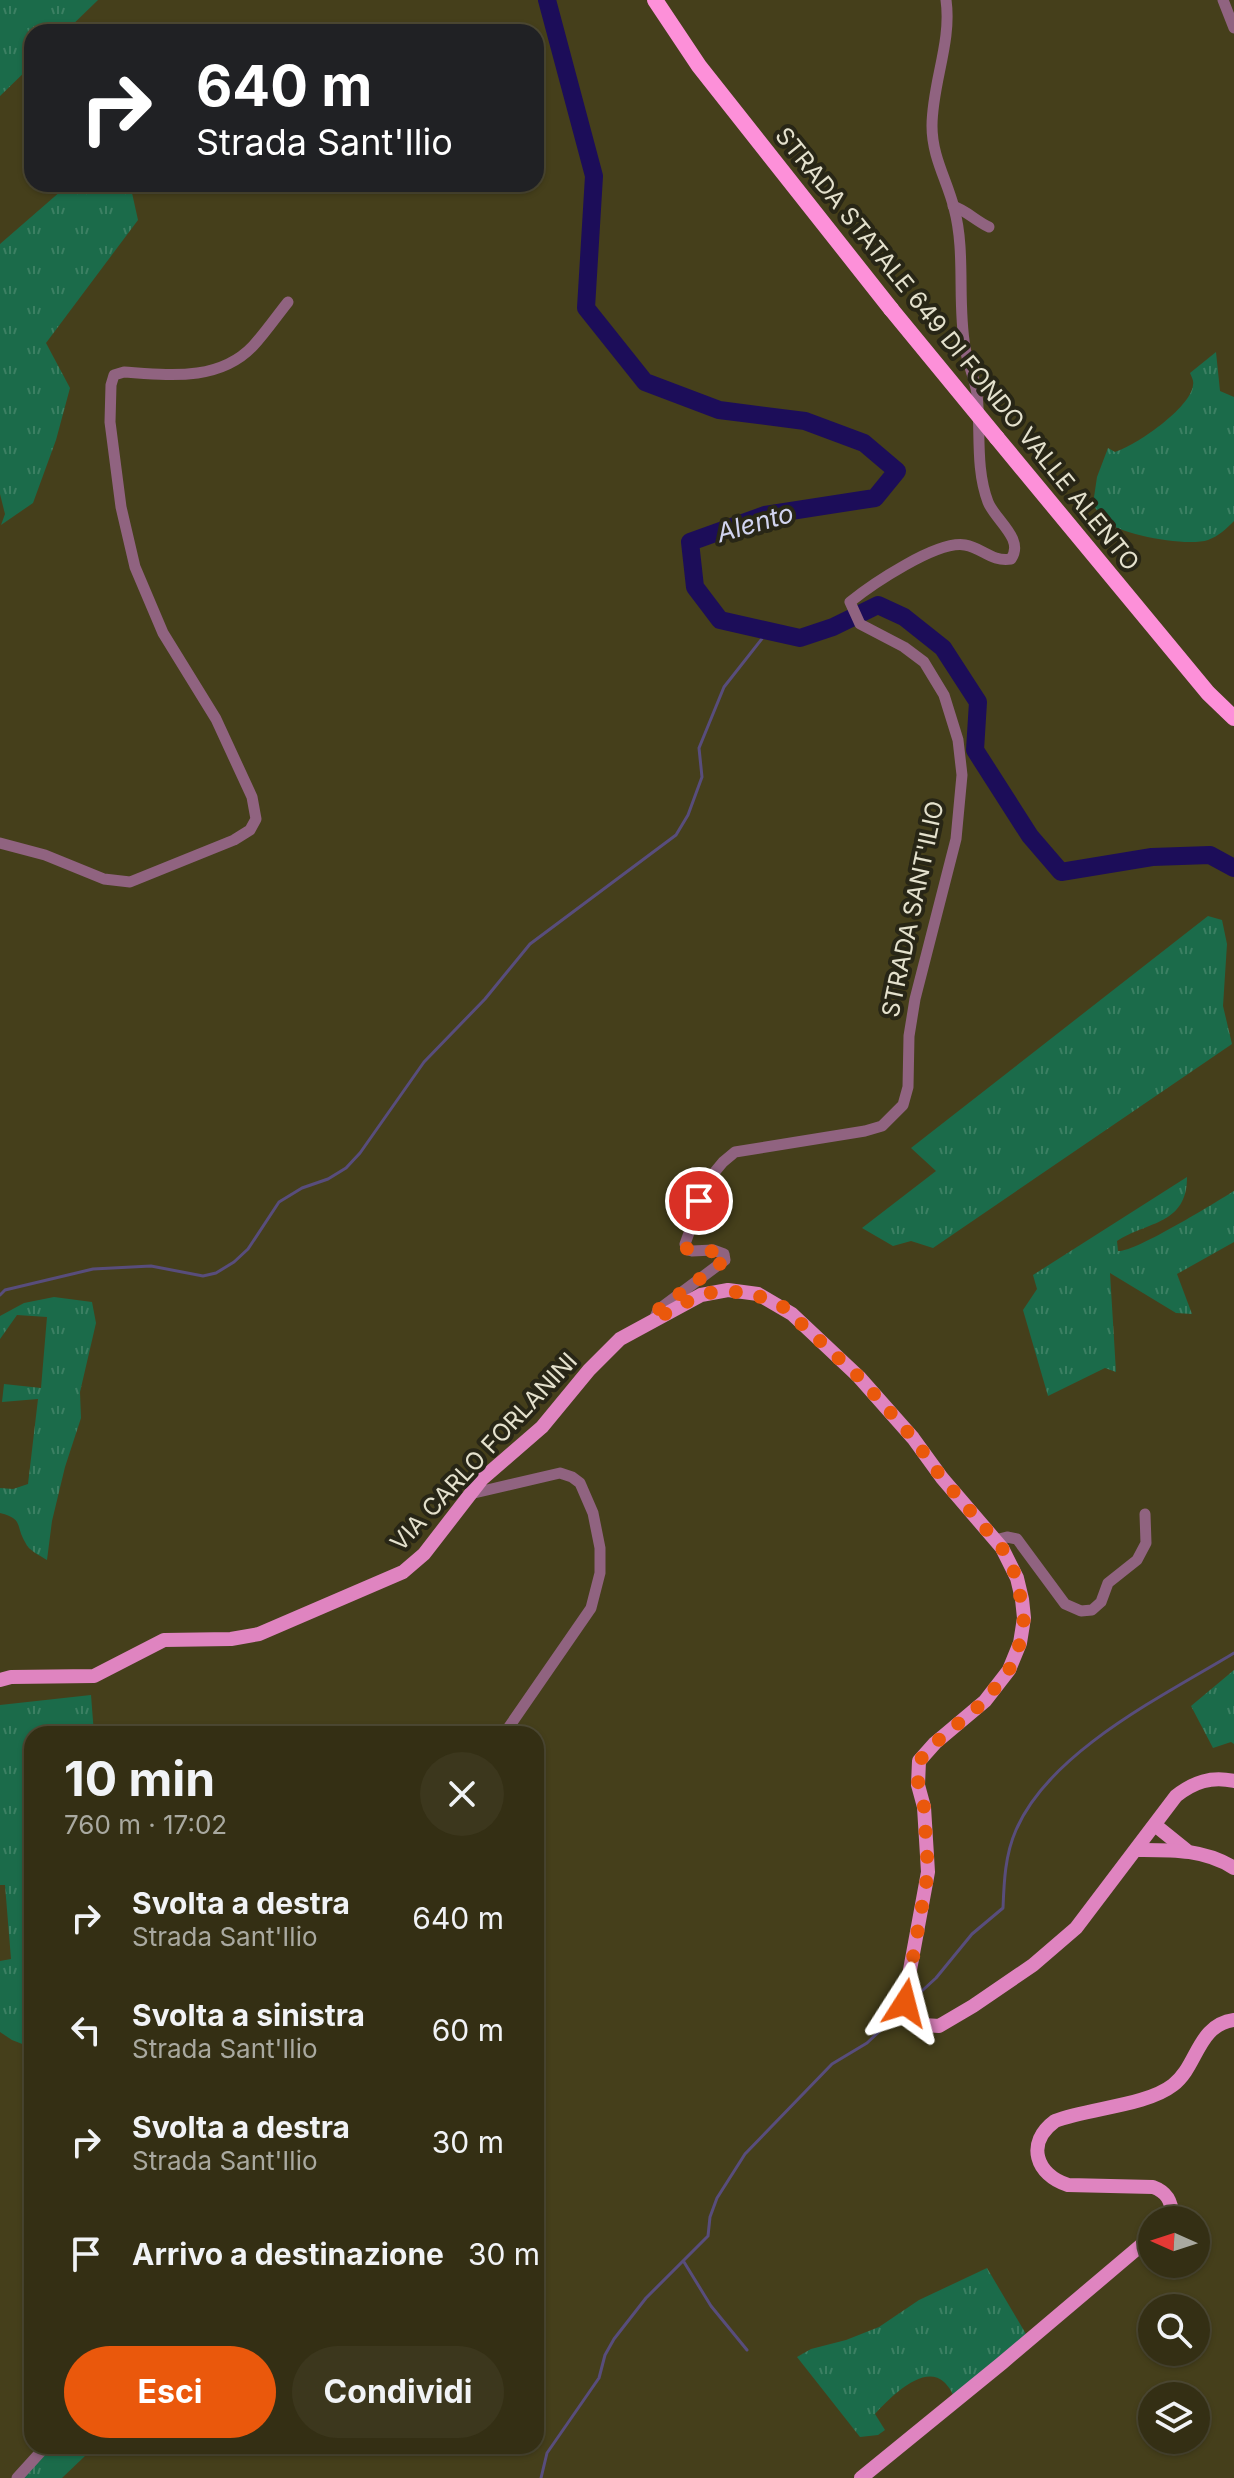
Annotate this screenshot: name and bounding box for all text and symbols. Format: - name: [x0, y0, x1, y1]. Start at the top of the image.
- text: 640 m: [196, 52, 372, 120]
- icon: right: [64, 56, 168, 160]
- text: Strada Sant'Ilio: [196, 120, 453, 164]
- street label: STRADA STATALE 649 DI FONDO VALLE ALENTO: [769, 121, 1145, 576]
- water label: Alento: [712, 497, 797, 549]
- street label: STRADA SANT'ILIO: [875, 798, 950, 1020]
- pin: [665, 1167, 733, 1235]
- icon: arrive: [677, 1179, 721, 1223]
- street label: VIA CARLO FORLANINI: [384, 1346, 583, 1557]
- text: 10 min: [64, 1749, 215, 1808]
- button: close: [420, 1752, 504, 1836]
- text: 760 m · 17:02: [64, 1809, 227, 1840]
- text: Svolta a destra: [132, 1885, 350, 1921]
- icon: right: [64, 1896, 108, 1940]
- text: 640 m: [412, 1900, 504, 1936]
- text: Strada Sant'Ilio: [132, 1921, 318, 1952]
- position arrow: [863, 1961, 947, 2045]
- text: Svolta a sinistra: [132, 1997, 365, 2033]
- icon: left: [64, 2008, 108, 2052]
- text: 60 m: [432, 2012, 504, 2048]
- text: Strada Sant'Ilio: [132, 2033, 318, 2064]
- text: Svolta a destra: [132, 2109, 350, 2145]
- icon: right: [64, 2120, 108, 2164]
- text: 30 m: [432, 2124, 504, 2160]
- text: Strada Sant'Ilio: [132, 2145, 318, 2176]
- north arrow: [1138, 2206, 1210, 2278]
- map controls: [1138, 2206, 1210, 2454]
- icon: arrive: [64, 2232, 108, 2276]
- text: Arrivo a destinazione: [132, 2236, 444, 2272]
- text: 30 m: [468, 2236, 540, 2272]
- button: search: [1138, 2294, 1210, 2366]
- button: Esci: [64, 2346, 276, 2438]
- button: Condividi: [292, 2346, 504, 2438]
- button: layers: [1138, 2382, 1210, 2454]

